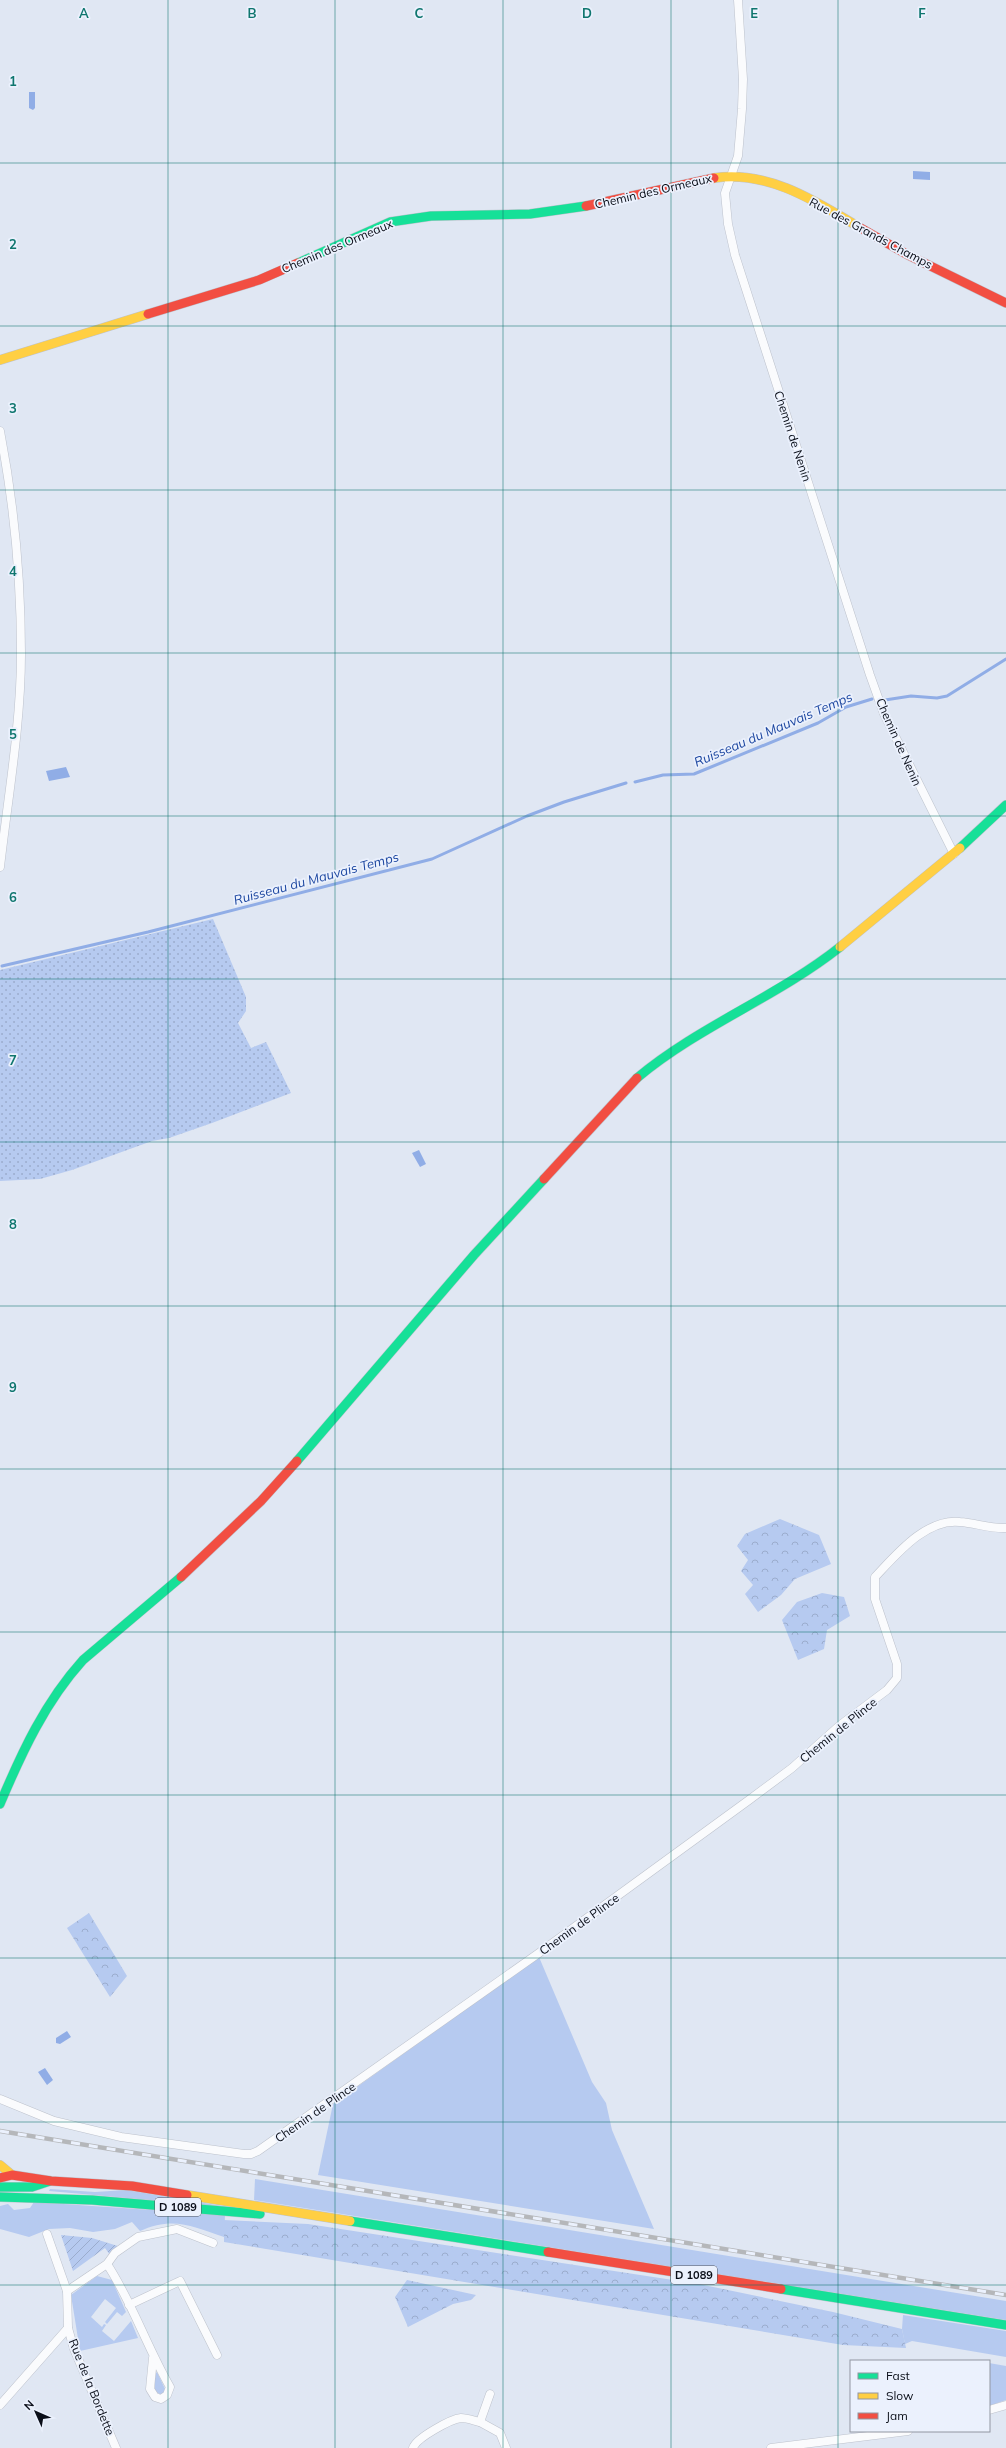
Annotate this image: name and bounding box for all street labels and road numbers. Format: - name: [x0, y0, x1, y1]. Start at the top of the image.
- street label: Chemin des Ormeaux: [593, 170, 713, 212]
- street label: Rue des Grands Champs: [807, 194, 935, 272]
- street label: Chemin des Ormeaux: [279, 216, 395, 276]
- street label: Chemin de Nenin: [771, 389, 815, 483]
- street label: Chemin de Nenin: [873, 696, 925, 788]
- street label: Chemin de Plince: [796, 1694, 880, 1766]
- street label: Chemin de Plince: [536, 1890, 622, 1958]
- street label: Chemin de Plince: [272, 2079, 358, 2145]
- road number: D 1089: [155, 2198, 201, 2216]
- road number: D 1089: [671, 2266, 717, 2284]
- street label: Rue de la Bordette: [66, 2337, 118, 2437]

